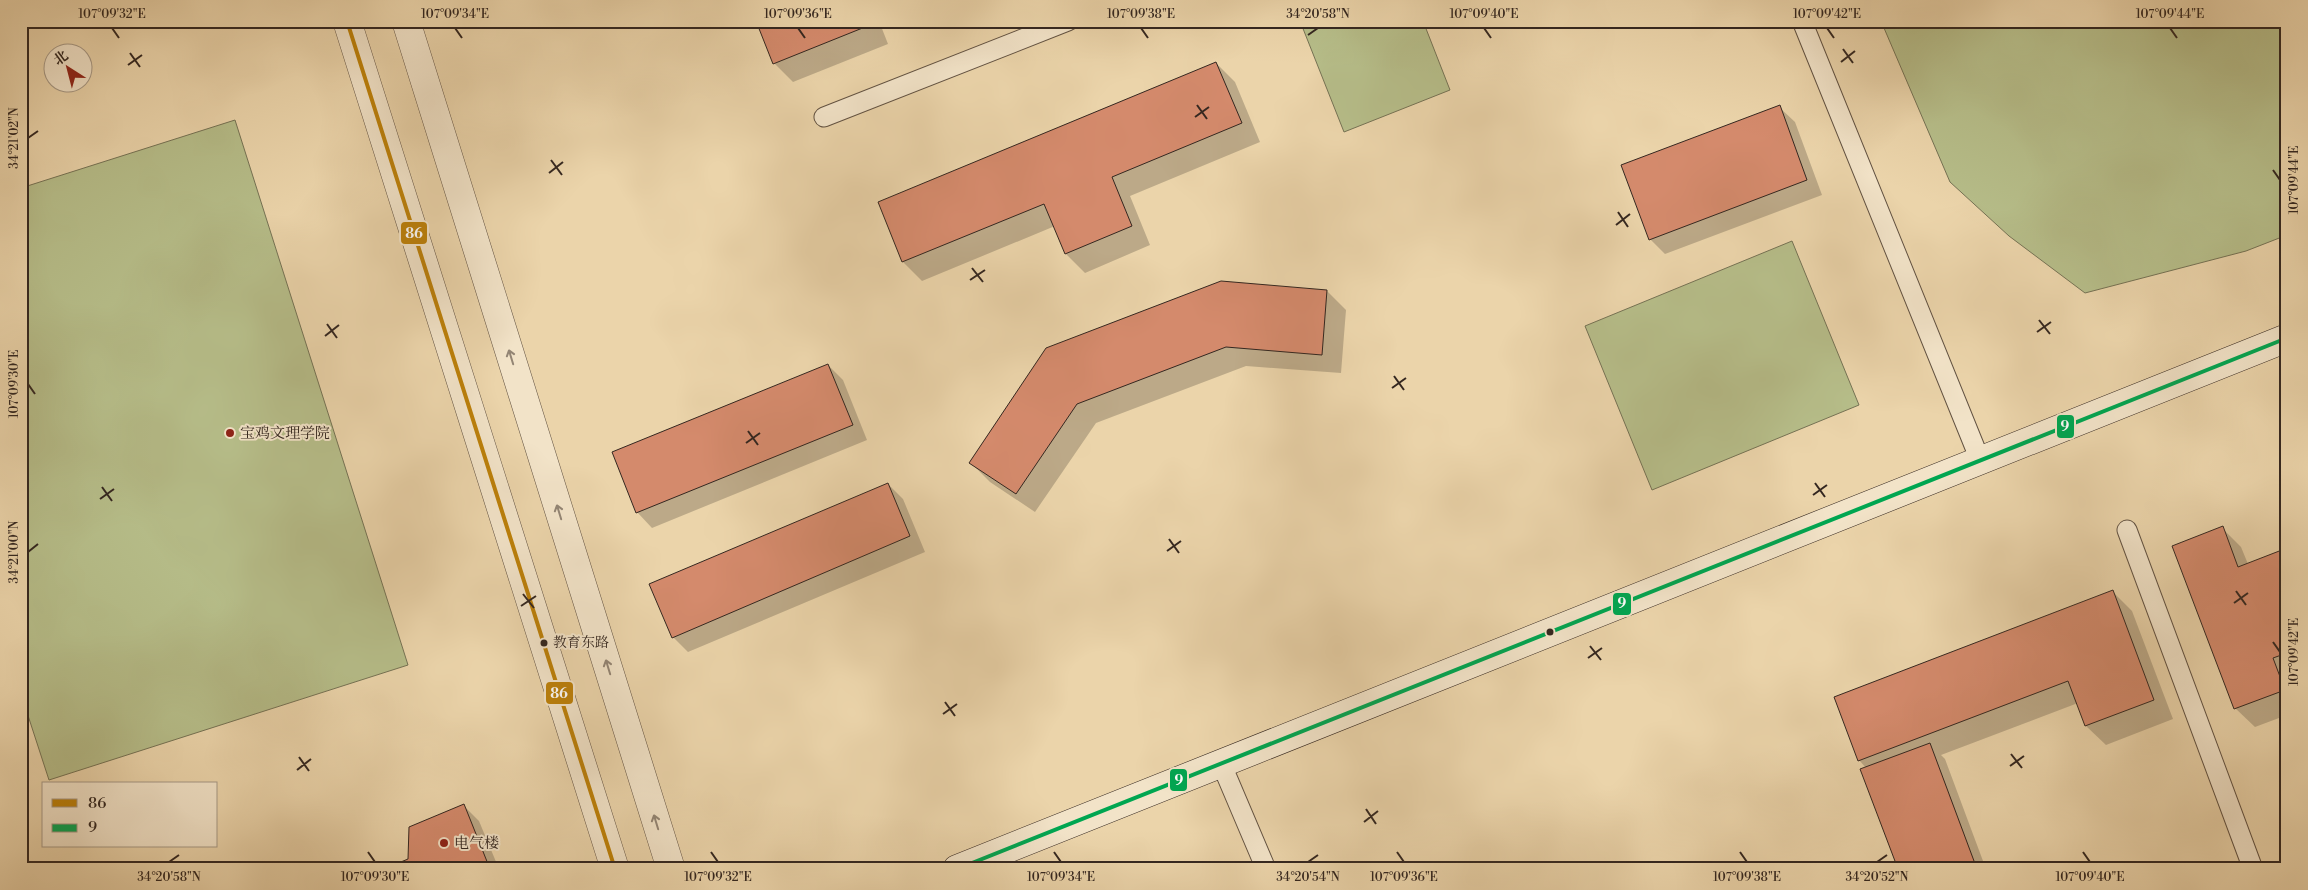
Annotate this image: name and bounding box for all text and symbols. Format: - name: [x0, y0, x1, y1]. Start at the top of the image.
- text: 107°09'32"E: [78, 7, 146, 22]
- text: 107°09'34"E: [421, 7, 489, 22]
- text: 107°09'36"E: [764, 7, 832, 22]
- text: 107°09'38"E: [1107, 7, 1175, 22]
- text: 34°20'58"N: [1286, 7, 1350, 22]
- text: 107°09'40"E: [1449, 7, 1519, 22]
- text: 107°09'42"E: [1793, 7, 1861, 22]
- text: 107°09'44"E: [2136, 7, 2204, 22]
- north arrow: [42, 42, 92, 92]
- text: 北: [50, 47, 72, 70]
- text: 34°21'02"N: [7, 107, 22, 169]
- text: 107°09'44"E: [2287, 146, 2302, 214]
- line badge: 86: [400, 221, 428, 245]
- text: 86: [405, 225, 423, 243]
- one-way arrow: [505, 349, 515, 365]
- text: 107°09'30"E: [7, 350, 22, 418]
- line badge: 9: [2056, 414, 2075, 439]
- text: 9: [2061, 418, 2070, 436]
- place label: 宝鸡文理学院: [240, 424, 330, 443]
- marker: 宝鸡文理学院: [224, 427, 236, 439]
- one-way arrow: [554, 504, 564, 520]
- text: 34°21'00"N: [7, 521, 22, 583]
- line badge: 9: [1612, 592, 1632, 616]
- text: 9: [1618, 595, 1627, 613]
- text: 107°09'42"E: [2287, 618, 2302, 686]
- unlabelled marker: [1545, 627, 1555, 637]
- place label: 教育东路: [553, 634, 609, 652]
- marker: 教育东路: [539, 638, 549, 648]
- one-way arrow: [602, 659, 612, 675]
- line badge: 86: [545, 681, 574, 705]
- text: 86: [550, 685, 568, 703]
- line badge: 9: [1169, 768, 1188, 792]
- text: 9: [1175, 772, 1184, 790]
- legend: [42, 782, 218, 848]
- text: 86: [88, 794, 106, 813]
- one-way arrow: [651, 815, 660, 831]
- text: 9: [88, 818, 97, 837]
- place label: 电气楼: [454, 834, 499, 853]
- marker: 电气楼: [438, 837, 450, 849]
- text: 34°20'58"N: [137, 870, 201, 885]
- text: 107°09'30"E: [341, 870, 409, 885]
- text: 107°09'32"E: [684, 870, 752, 885]
- text: 107°09'34"E: [1027, 870, 1095, 885]
- text: 34°20'54"N: [1276, 870, 1340, 885]
- text: 107°09'36"E: [1370, 870, 1438, 885]
- text: 107°09'38"E: [1713, 870, 1781, 885]
- text: 34°20'52"N: [1846, 870, 1909, 885]
- text: 107°09'40"E: [2055, 870, 2125, 885]

